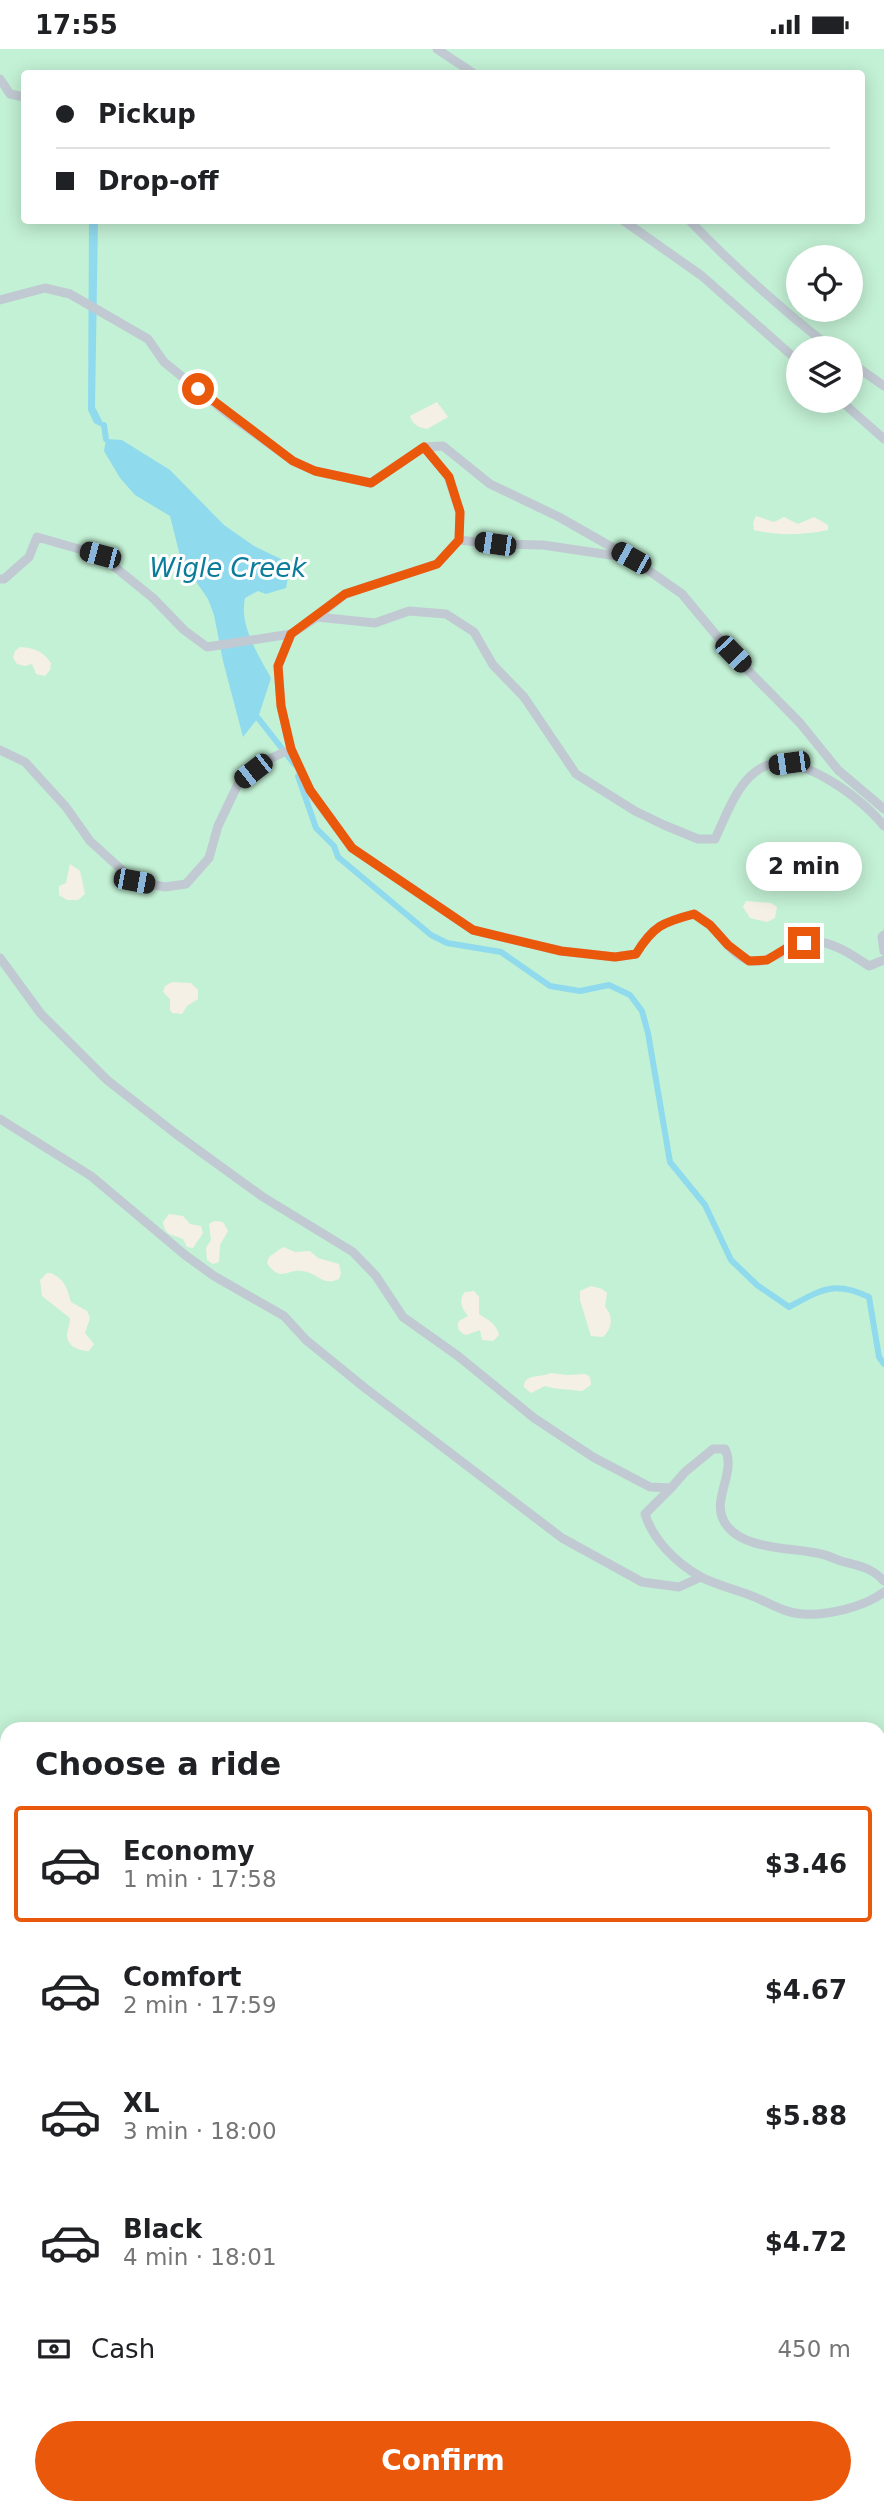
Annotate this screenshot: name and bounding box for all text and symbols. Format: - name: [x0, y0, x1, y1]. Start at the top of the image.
- text: 17:55: [35, 10, 118, 40]
- text: Pickup: [98, 99, 196, 129]
- text: Drop-off: [98, 166, 219, 196]
- map controls: [786, 245, 863, 413]
- button: locate: [786, 245, 863, 322]
- button: layers: [786, 336, 863, 413]
- route start: [182, 373, 214, 405]
- car: [473, 531, 518, 557]
- car: [77, 539, 124, 571]
- car: [608, 539, 655, 577]
- water label: Wigle Creek: [150, 553, 307, 583]
- car: [711, 632, 756, 676]
- car: [230, 750, 277, 792]
- car: [767, 750, 812, 776]
- callout: 2 min: [746, 841, 862, 891]
- text: 2 min: [768, 853, 840, 879]
- car: [112, 867, 157, 895]
- route end: [788, 927, 820, 959]
- text: Choose a ride: [35, 1745, 281, 1783]
- icon: car: [39, 1833, 102, 1896]
- text: Economy: [123, 1836, 254, 1866]
- text: $3.46: [765, 1849, 847, 1879]
- text: 1 min · 17:58: [123, 1866, 277, 1892]
- icon: car: [39, 1959, 102, 2022]
- text: Comfort: [123, 1962, 241, 1992]
- text: $4.67: [765, 1975, 847, 2005]
- text: 2 min · 17:59: [123, 1992, 277, 2018]
- icon: car: [39, 2085, 102, 2148]
- text: XL: [123, 2088, 160, 2118]
- text: $5.88: [765, 2101, 847, 2131]
- text: 3 min · 18:00: [123, 2118, 277, 2144]
- icon: car: [39, 2211, 102, 2274]
- text: Black: [123, 2214, 202, 2244]
- text: $4.72: [765, 2227, 847, 2257]
- text: 4 min · 18:01: [123, 2244, 277, 2270]
- icon: cash: [35, 2330, 73, 2368]
- text: Cash: [91, 2334, 155, 2364]
- text: 450 m: [777, 2336, 851, 2362]
- button: Confirm: [35, 2421, 851, 2501]

